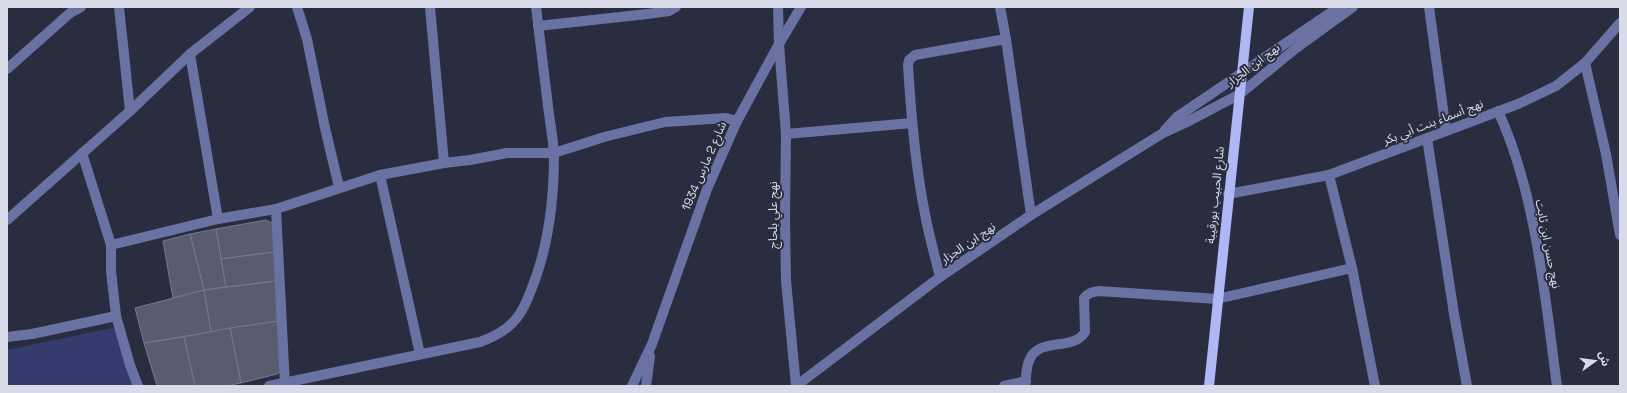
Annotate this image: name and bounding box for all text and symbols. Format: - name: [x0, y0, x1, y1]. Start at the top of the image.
- street label: نهج ابن الجزار: [1222, 40, 1284, 92]
- street label: نهج أسماء بنت أبي بكر: [1380, 95, 1486, 151]
- street label: شارع 2 مارس 1934: [678, 119, 731, 213]
- street label: شارع الحبيب بورقيبة: [1202, 146, 1229, 244]
- street label: نهج علي بلحاج: [765, 181, 783, 249]
- street label: نهج حسن ابن ثابت: [1531, 198, 1565, 290]
- street label: نهج ابن الجزار: [936, 219, 999, 269]
- north arrow: [1575, 341, 1615, 381]
- text: ش: [1596, 350, 1613, 368]

